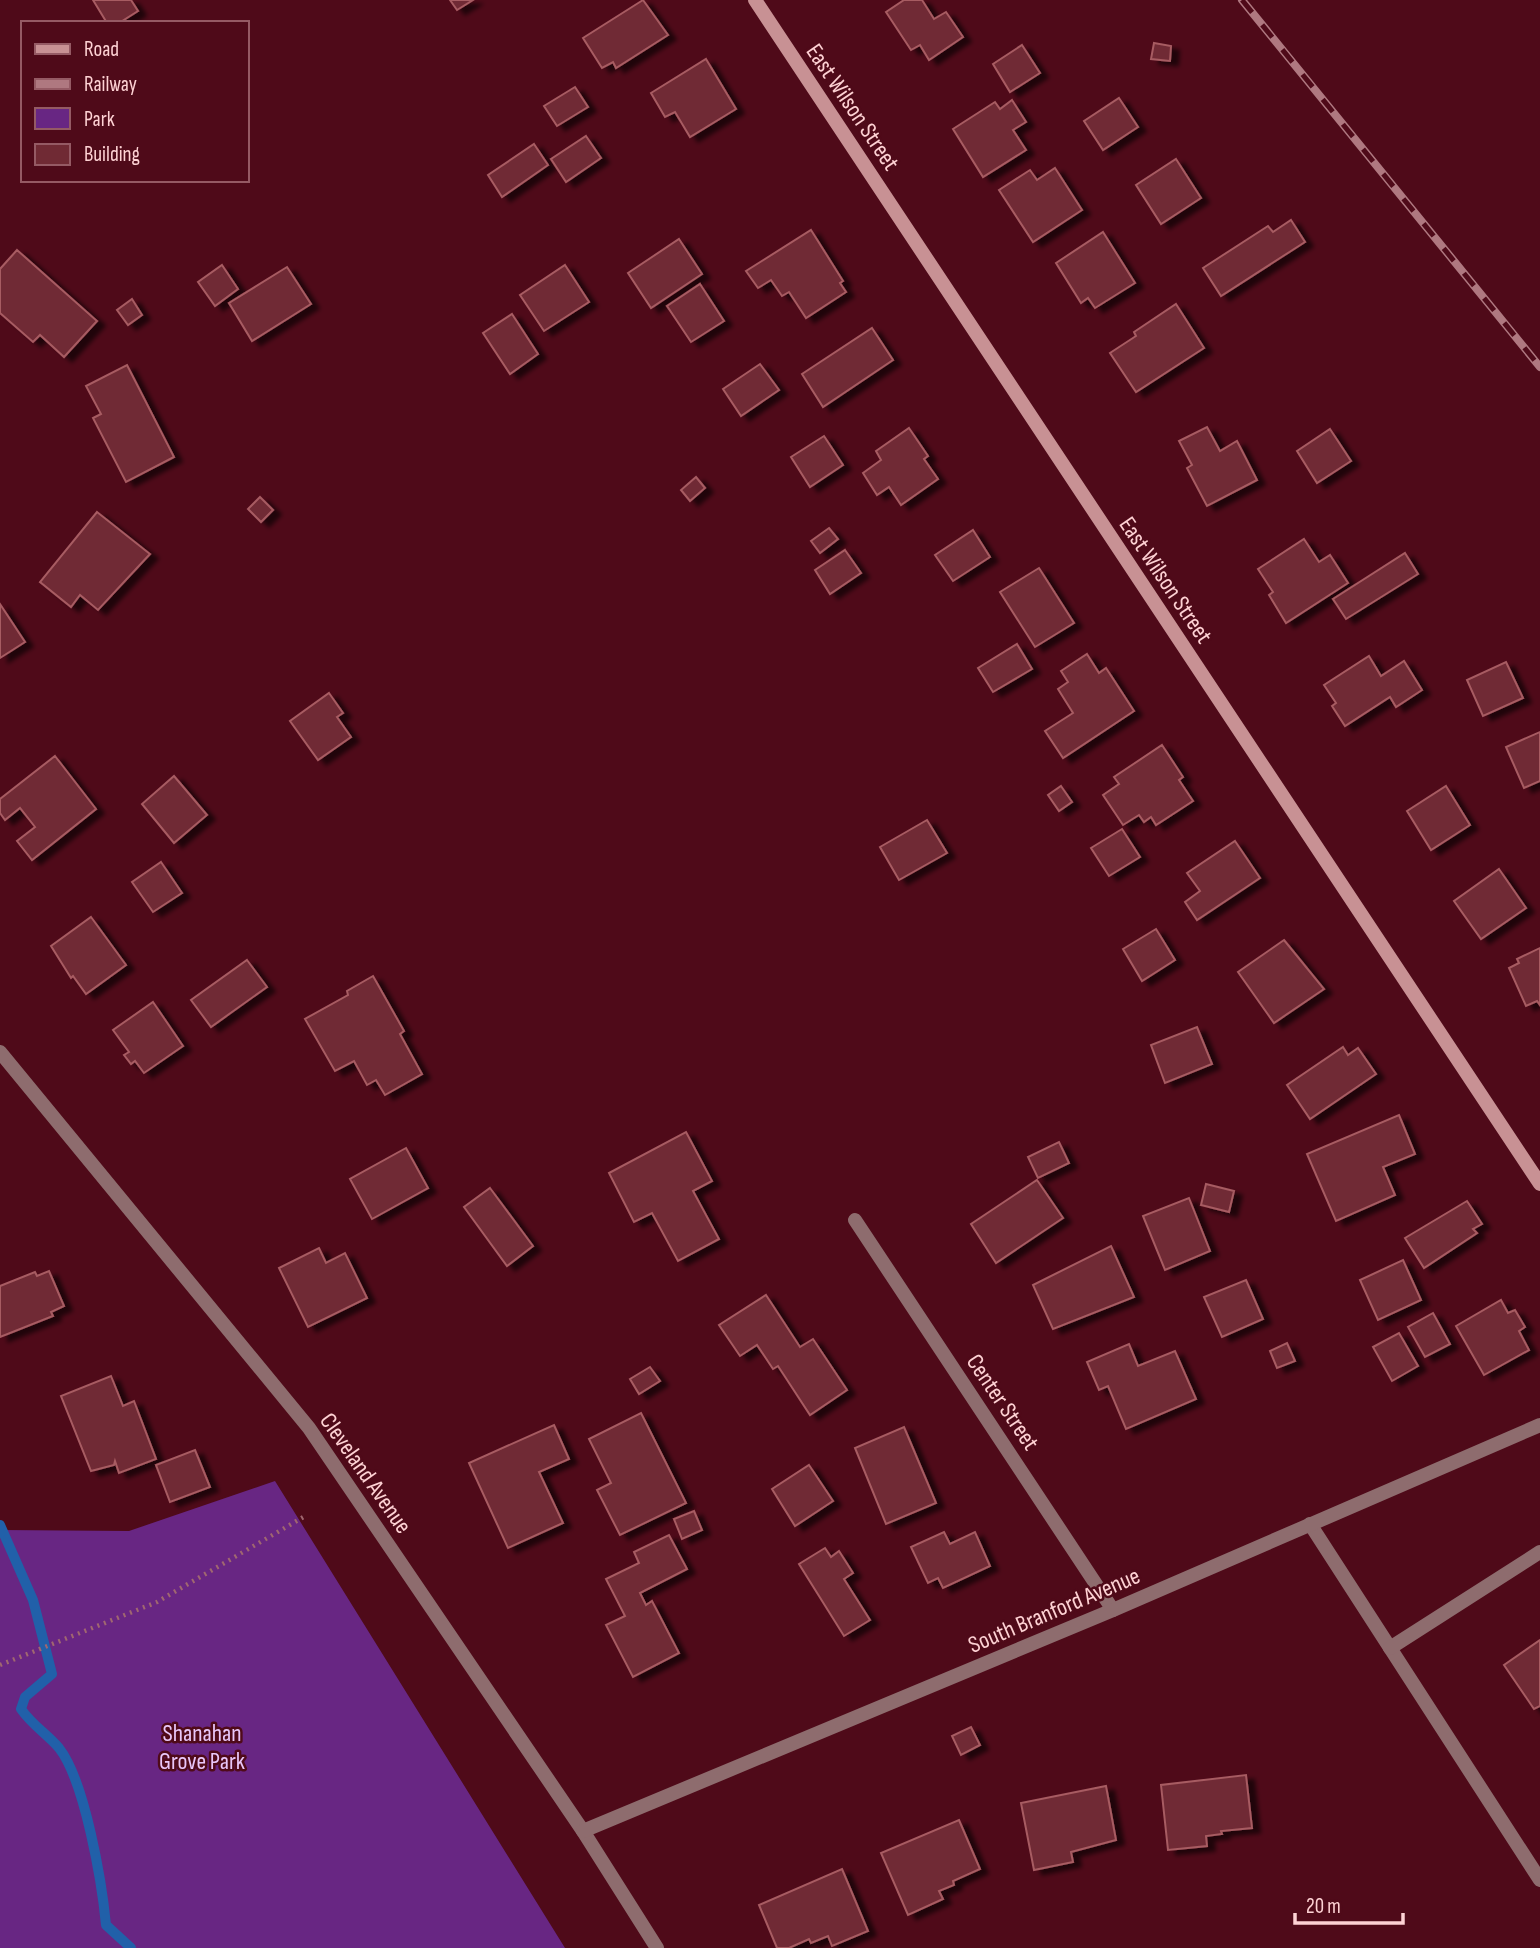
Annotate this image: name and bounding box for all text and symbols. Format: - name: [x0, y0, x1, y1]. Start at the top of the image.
- legend: [21, 21, 248, 182]
- text: Road: [84, 37, 119, 62]
- street label: East Wilson Street: [800, 38, 906, 176]
- text: Railway: [84, 72, 137, 97]
- text: Park: [84, 107, 115, 132]
- text: Building: [84, 142, 140, 167]
- street label: East Wilson Street: [1113, 511, 1219, 649]
- street label: Center Street: [960, 1349, 1045, 1456]
- street label: Cleveland Avenue: [313, 1407, 418, 1539]
- street label: South Branford Avenue: [964, 1561, 1144, 1660]
- park label: Shanahan Grove Park: [159, 1719, 245, 1776]
- scale bar: [1295, 1882, 1404, 1926]
- text: 20 m: [1306, 1894, 1341, 1919]

